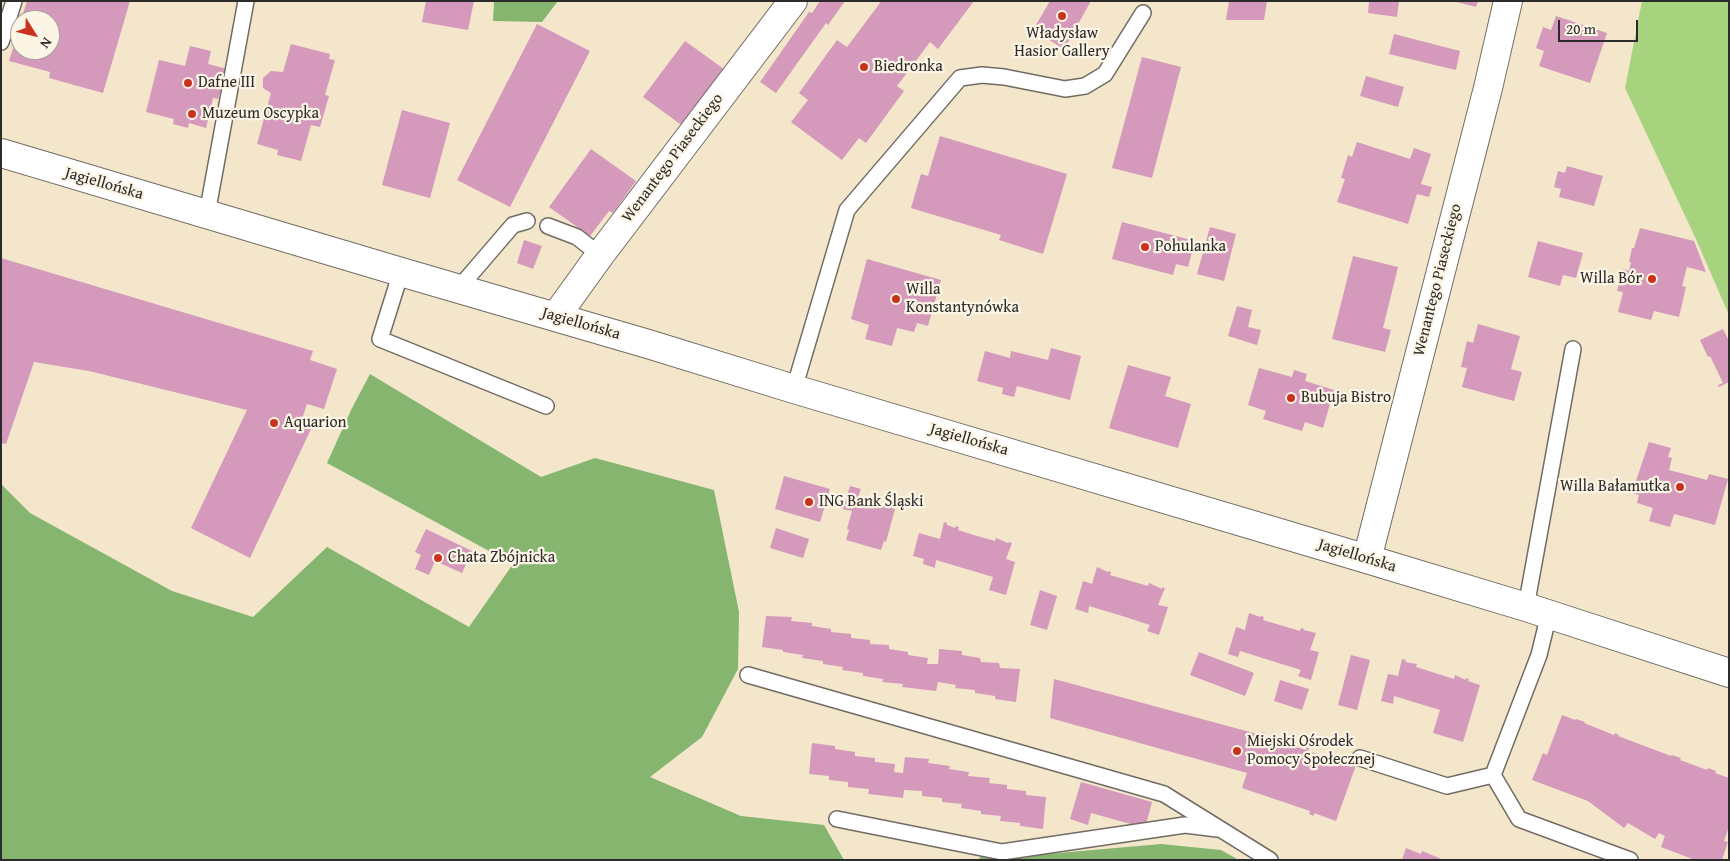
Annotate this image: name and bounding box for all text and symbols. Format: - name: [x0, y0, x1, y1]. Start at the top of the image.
- north arrow: [10, 10, 60, 60]
- marker: Władysław Hasior Gallery: [1056, 10, 1068, 22]
- scale bar: [1560, 10, 1640, 42]
- text: 20 m: [1566, 18, 1596, 39]
- place label: Władysław Hasior Gallery: [1014, 24, 1110, 62]
- text: N: [35, 34, 57, 53]
- place label: Biedronka: [874, 57, 943, 77]
- marker: Biedronka: [858, 61, 870, 73]
- place label: Dafne III: [198, 73, 255, 93]
- marker: Dafne III: [182, 77, 194, 89]
- street label: Wenantego Piaseckiego: [618, 90, 728, 226]
- place label: Muzeum Oscypka: [202, 104, 319, 124]
- marker: Muzeum Oscypka: [186, 108, 198, 120]
- street label: Jagiellońska: [63, 164, 145, 204]
- street label: Wenantego Piaseckiego: [1410, 202, 1466, 358]
- place label: Pohulanka: [1155, 237, 1226, 257]
- marker: Pohulanka: [1139, 241, 1151, 253]
- place label: Willa Bór: [1580, 269, 1642, 289]
- marker: Willa Bór: [1646, 273, 1658, 285]
- place label: Willa Konstantynówka: [906, 280, 1019, 318]
- marker: Willa Konstantynówka: [890, 293, 902, 305]
- street label: Jagiellońska: [540, 304, 622, 344]
- place label: Bubuja Bistro: [1301, 388, 1391, 408]
- marker: Bubuja Bistro: [1285, 392, 1297, 404]
- place label: Aquarion: [284, 413, 347, 433]
- marker: Aquarion: [268, 417, 280, 429]
- street label: Jagiellońska: [928, 420, 1010, 460]
- place label: Willa Bałamutka: [1560, 477, 1670, 497]
- marker: Willa Bałamutka: [1674, 481, 1686, 493]
- place label: ING Bank Śląski: [819, 492, 923, 512]
- marker: ING Bank Śląski: [803, 496, 815, 508]
- street label: Jagiellońska: [1316, 535, 1398, 577]
- place label: Chata Zbójnicka: [448, 548, 555, 568]
- marker: Chata Zbójnicka: [432, 552, 444, 564]
- place label: Miejski Ośrodek Pomocy Społecznej: [1247, 732, 1375, 770]
- marker: Miejski Ośrodek Pomocy Społecznej: [1231, 745, 1243, 757]

